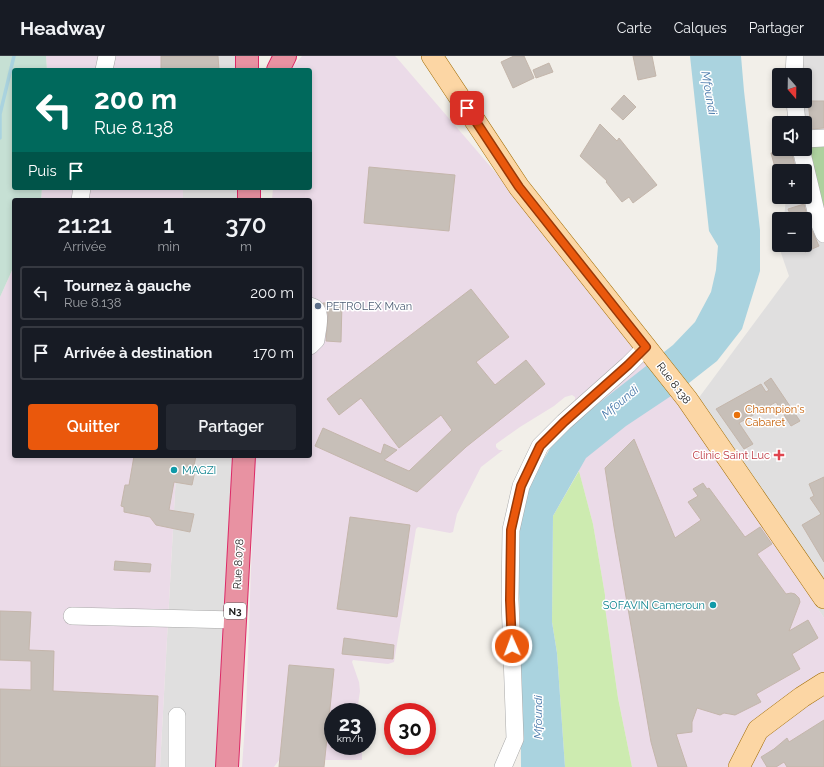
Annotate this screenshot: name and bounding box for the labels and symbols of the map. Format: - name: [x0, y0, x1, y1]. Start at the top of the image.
- north arrow: [772, 68, 812, 108]
- water label: Mfoundi: [698, 70, 720, 116]
- pin: [450, 91, 484, 125]
- place label: PETROLEX Mvan: [326, 300, 412, 313]
- marker: PETROLEX Mvan: [313, 301, 323, 311]
- street label: Rue 8.138: [654, 360, 693, 407]
- water label: Mfoundi: [599, 382, 642, 421]
- place label: Champion's Cabaret: [745, 403, 805, 429]
- marker: Champion's Cabaret: [732, 410, 742, 420]
- place label: Clinic Saint Luc: [693, 449, 770, 462]
- marker: Clinic Saint Luc: [773, 449, 785, 461]
- place label: MAGZI: [182, 464, 216, 477]
- marker: MAGZI: [169, 465, 179, 475]
- street label: Rue 8.078: [231, 538, 246, 590]
- place label: SOFAVIN Cameroun: [603, 599, 705, 612]
- marker: SOFAVIN Cameroun: [708, 600, 718, 610]
- road number: N3: [224, 603, 246, 619]
- position arrow: [491, 625, 533, 667]
- water label: Mfoundi: [531, 695, 545, 739]
- speed limit sign: 30: [384, 703, 436, 755]

